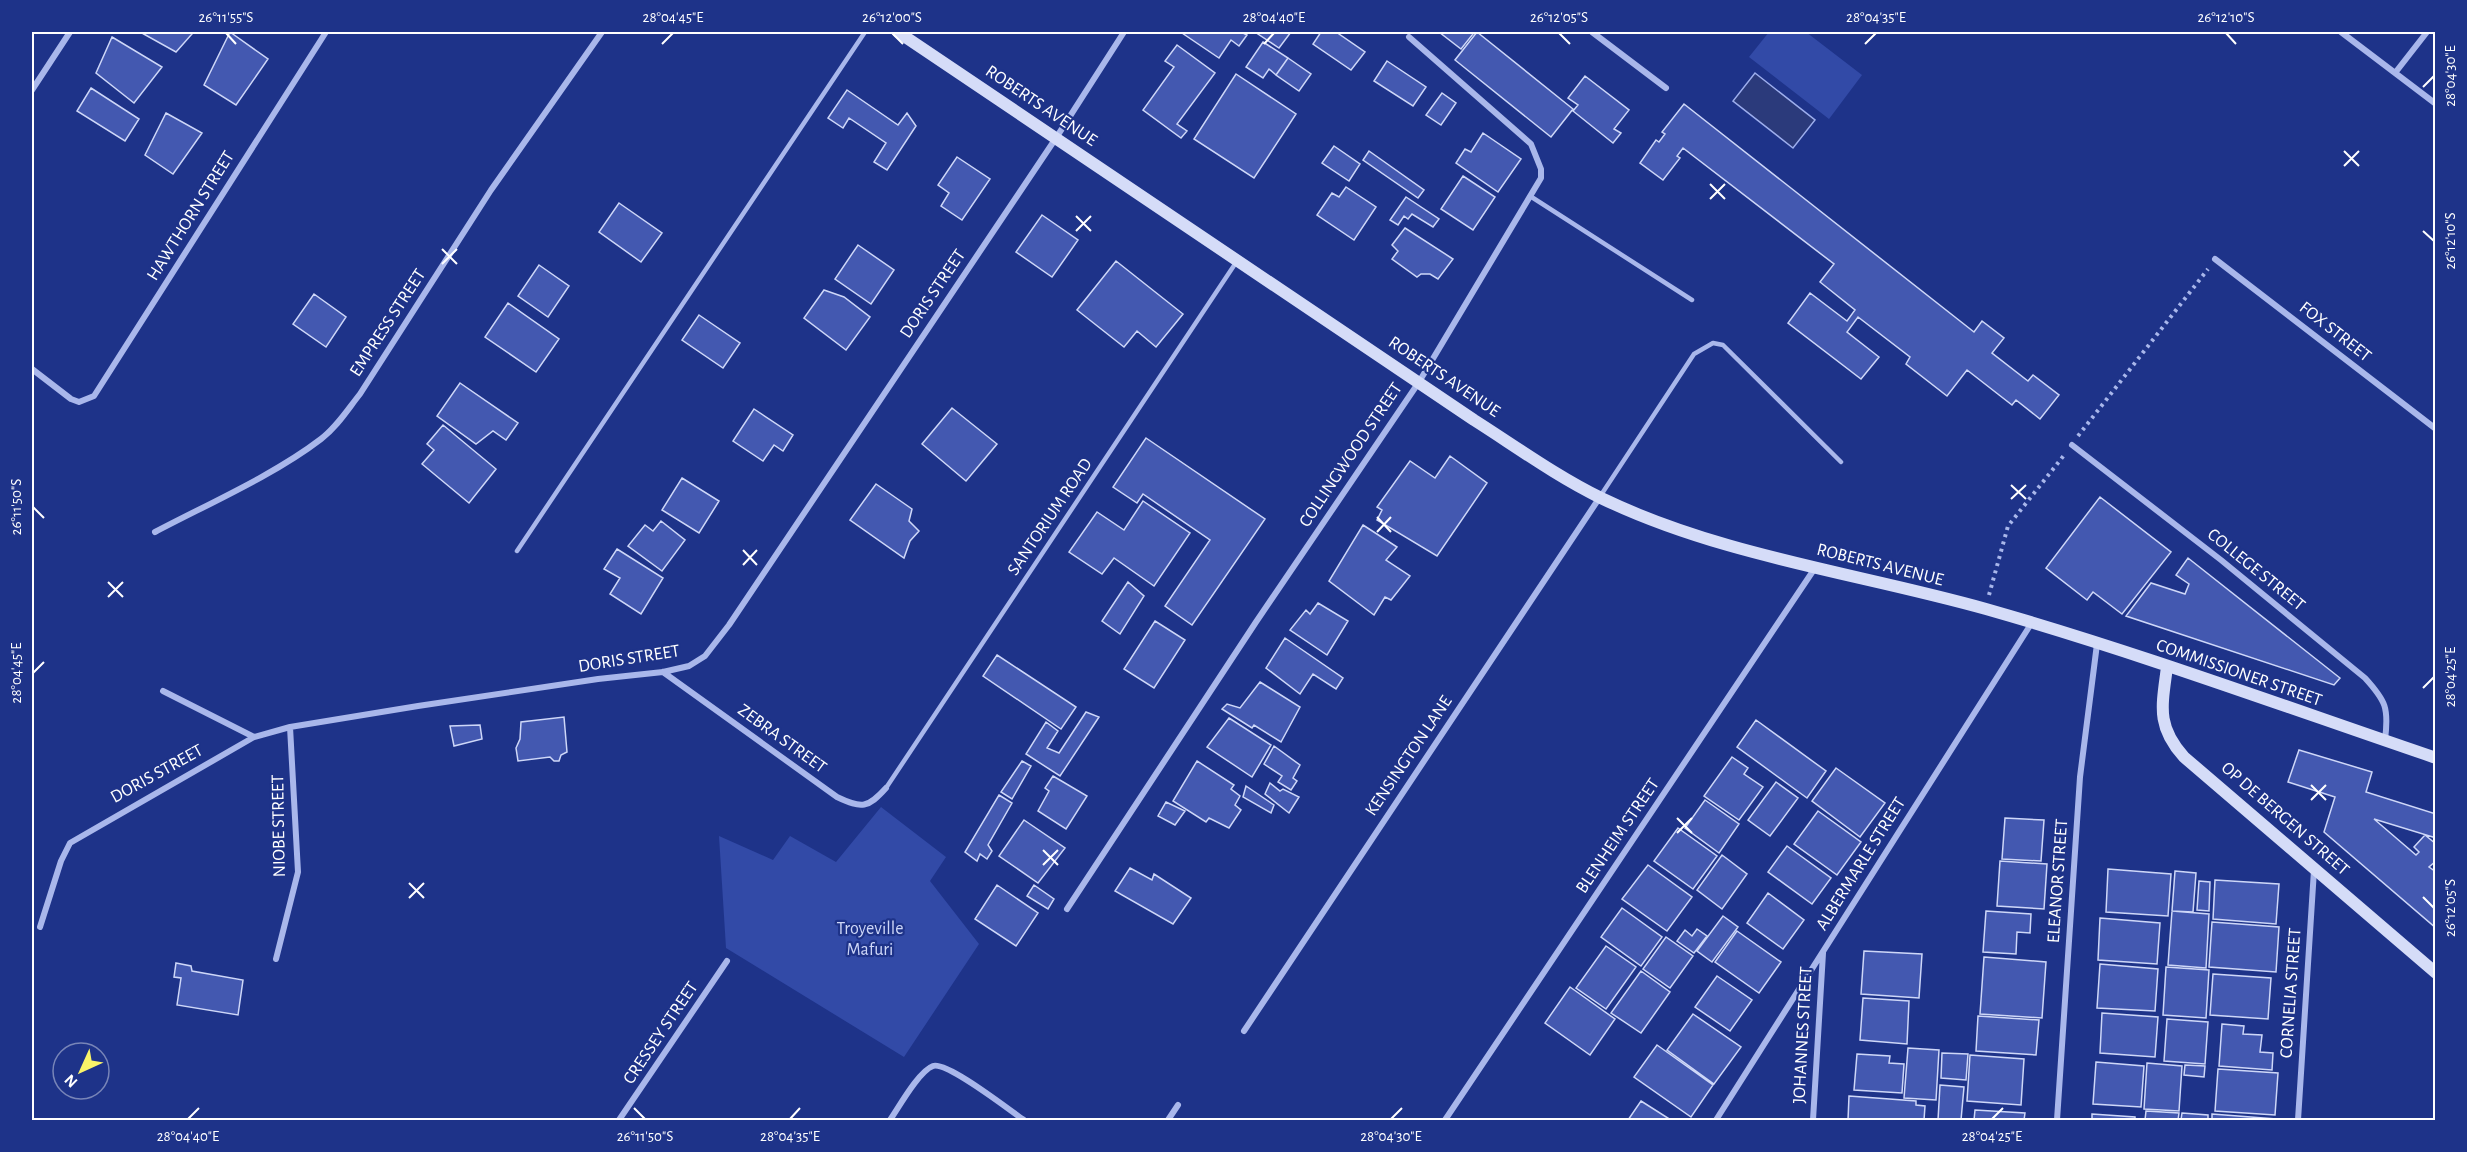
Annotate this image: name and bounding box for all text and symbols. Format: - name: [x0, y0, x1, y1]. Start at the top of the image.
- text: 26°11'55"S: [199, 10, 253, 25]
- text: 28°04'45"E: [643, 10, 703, 25]
- text: 26°12'00"S: [862, 10, 922, 25]
- text: 28°04'40"E: [1243, 10, 1305, 25]
- text: 26°12'05"S: [1530, 10, 1588, 25]
- text: 28°04'35"E: [1846, 10, 1906, 25]
- text: 26°12'10"S: [2197, 10, 2255, 25]
- text: 28°04'30"E: [2443, 45, 2458, 107]
- street label: ROBERTS AVENUE: [982, 62, 1100, 150]
- street label: HAWTHORN STREET: [144, 148, 238, 284]
- text: 26°12'10"S: [2443, 212, 2458, 270]
- street label: DORIS STREET: [897, 246, 969, 342]
- street label: EMPRESS STREET: [347, 266, 429, 380]
- street label: FOX STREET: [2296, 299, 2374, 366]
- street label: ROBERTS AVENUE: [1385, 333, 1503, 421]
- street label: COLLINGWOOD STREET: [1296, 379, 1406, 530]
- street label: SANTORIUM ROAD: [1004, 455, 1096, 579]
- text: 26°11'50"S: [9, 479, 24, 535]
- street label: COLLEGE STREET: [2204, 525, 2308, 615]
- street label: ROBERTS AVENUE: [1815, 541, 1946, 590]
- street label: COMMISSIONER STREET: [2154, 636, 2324, 710]
- street label: DORIS STREET: [577, 642, 681, 676]
- text: 28°04'45"E: [9, 643, 24, 703]
- text: 28°04'25"E: [2443, 647, 2458, 707]
- street label: KENSINGTON LANE: [1362, 692, 1456, 819]
- street label: ZEBRA STREET: [734, 701, 830, 777]
- street label: DORIS STREET: [108, 741, 206, 807]
- street label: OP DE BERGEN STREET: [2218, 759, 2353, 879]
- street label: NIOBE STREET: [269, 774, 289, 878]
- street label: BLENHEIM STREET: [1573, 775, 1663, 897]
- street label: ALBERMARLE STREET: [1813, 794, 1909, 934]
- street label: ELEANOR STREET: [2045, 818, 2071, 944]
- text: 26°12'05"S: [2443, 879, 2458, 937]
- park label: Troyeville Mafuri: [837, 920, 903, 959]
- street label: CORNELIA STREET: [2277, 927, 2305, 1059]
- street label: JOHANNES STREET: [1790, 966, 1816, 1104]
- street label: CRESSEY STREET: [620, 978, 702, 1088]
- north arrow: [51, 1041, 111, 1101]
- text: N: [62, 1071, 81, 1090]
- text: 28°04'40"E: [157, 1129, 219, 1144]
- text: 26°11'50"S: [617, 1129, 673, 1144]
- text: 28°04'35"E: [760, 1129, 820, 1144]
- text: 28°04'30"E: [1360, 1129, 1422, 1144]
- text: 28°04'25"E: [1962, 1129, 2022, 1144]

